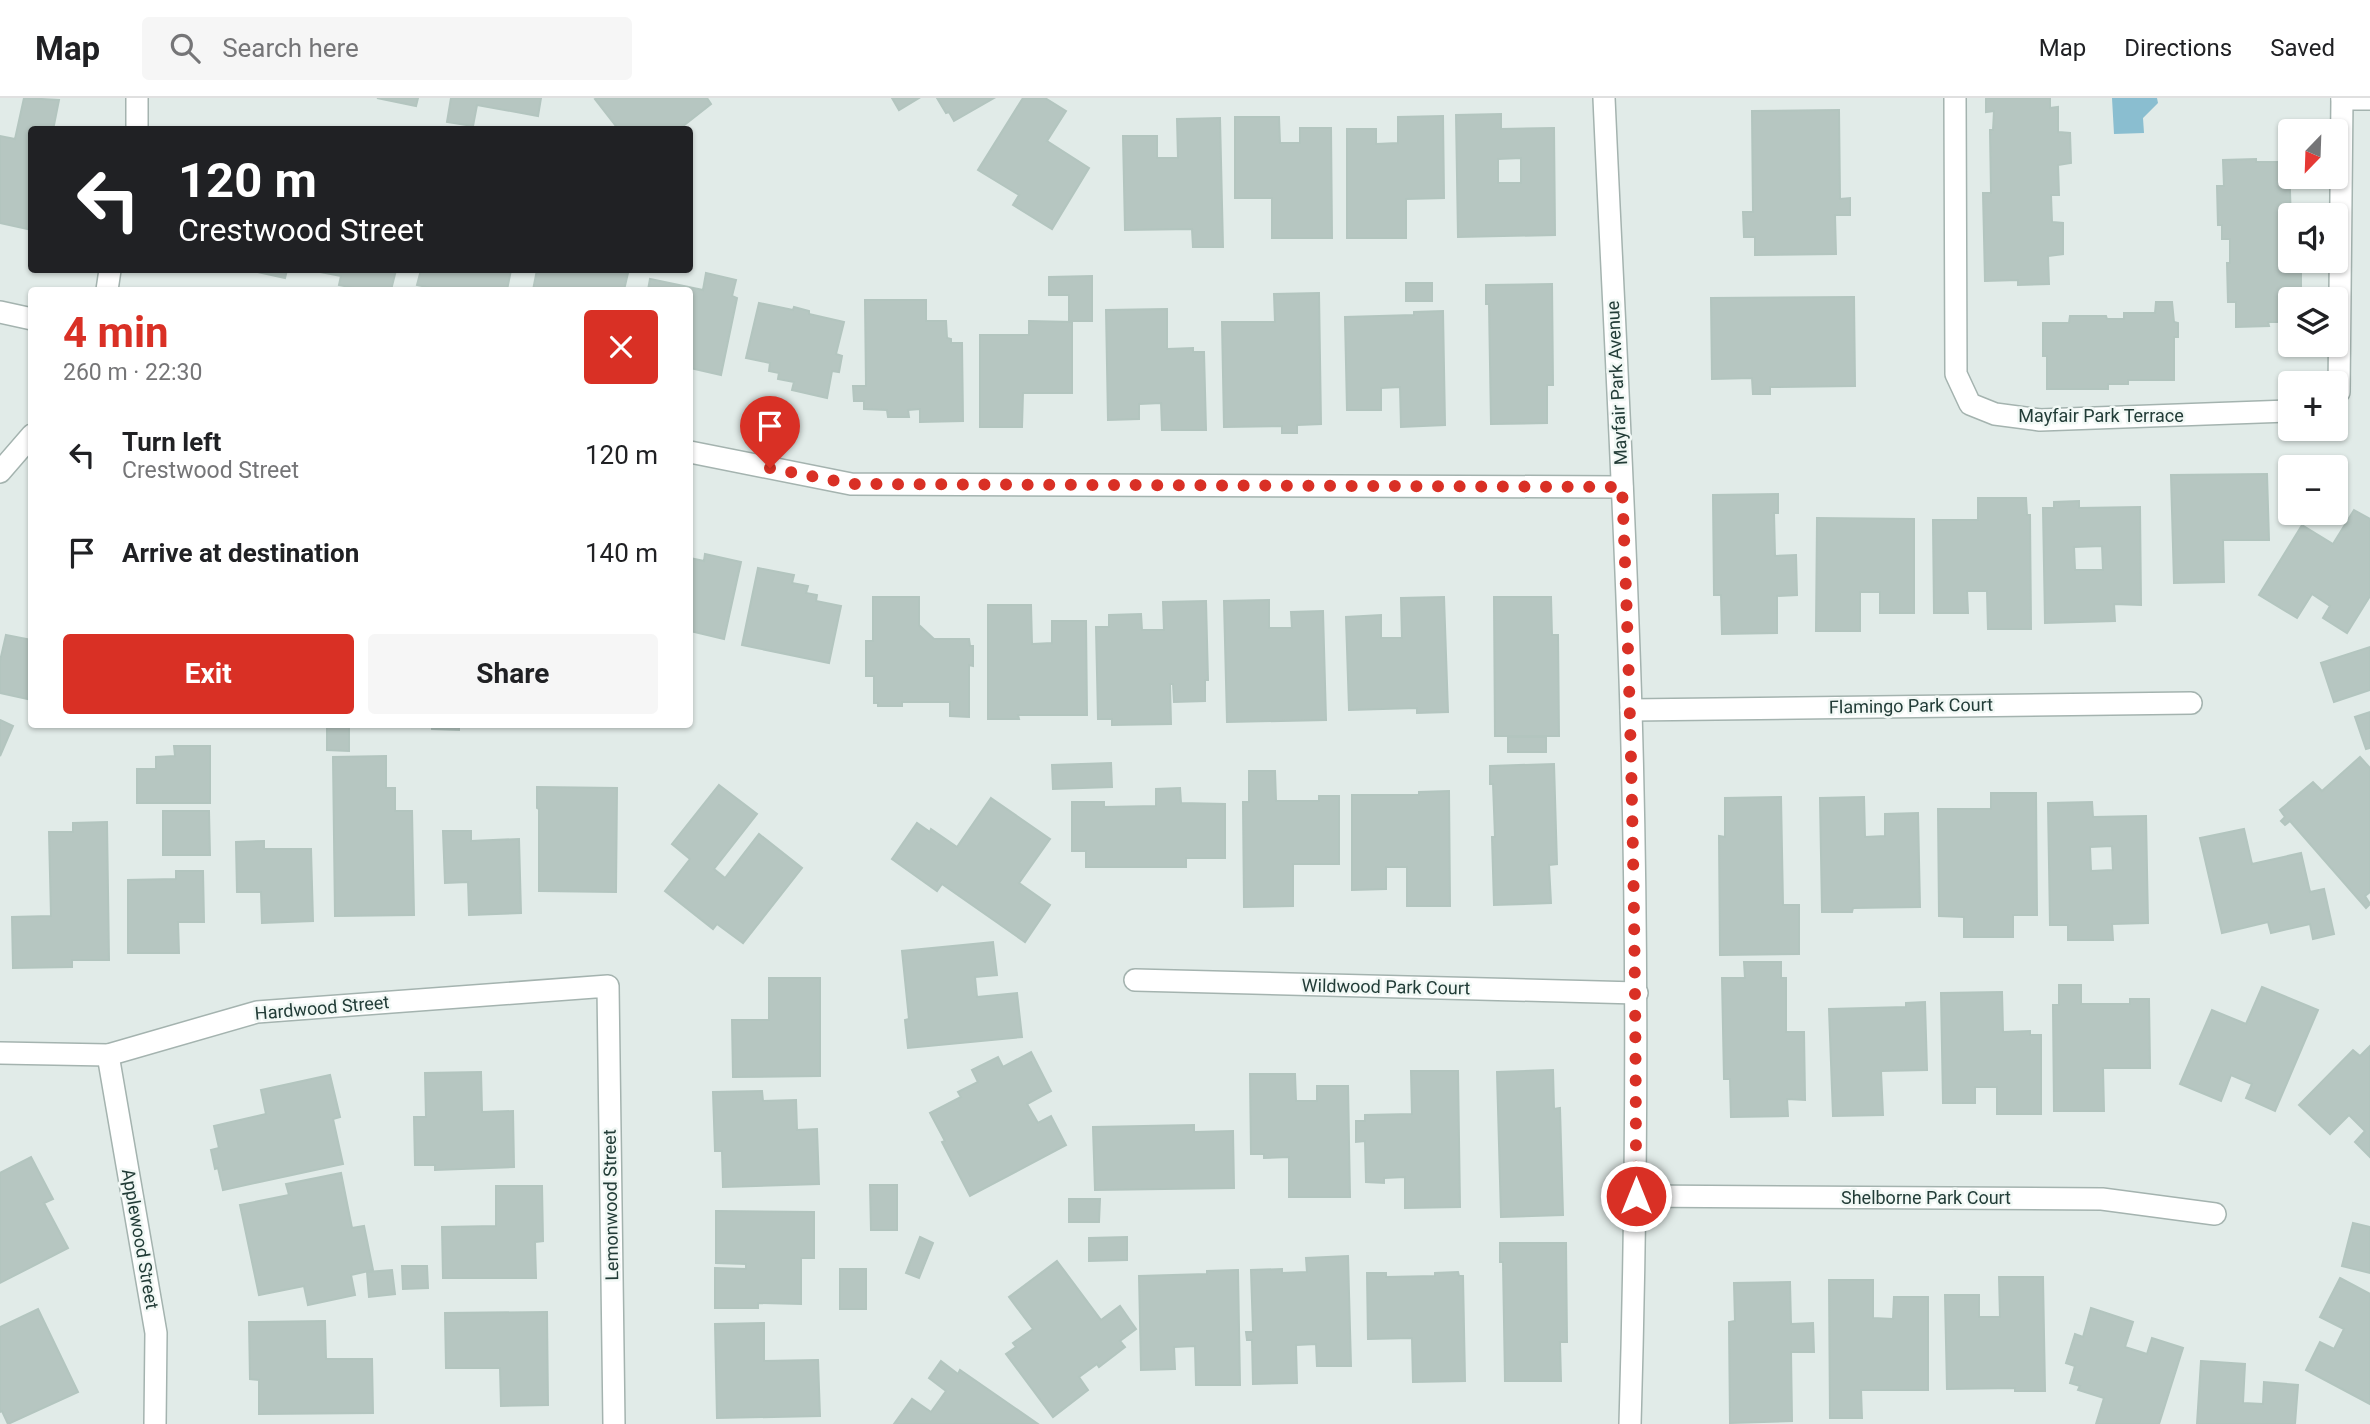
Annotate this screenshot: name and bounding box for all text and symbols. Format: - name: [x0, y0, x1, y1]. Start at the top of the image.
- search box: [142, 17, 632, 80]
- text: Map: [35, 29, 100, 68]
- icon: search: [166, 29, 204, 67]
- text: Search here: [222, 33, 359, 63]
- text: Map: [2039, 34, 2086, 62]
- text: Directions: [2124, 34, 2232, 62]
- text: Saved: [2270, 34, 2335, 62]
- north arrow: [2278, 119, 2348, 189]
- map controls: [2278, 119, 2348, 525]
- text: 120 m: [178, 152, 317, 209]
- icon: left: [63, 154, 154, 245]
- button: sound: [2278, 203, 2348, 273]
- text: Crestwood Street: [178, 211, 424, 249]
- button: layers: [2278, 287, 2348, 357]
- street label: Mayfair Park Avenue: [1602, 300, 1631, 466]
- text: 4 min: [63, 308, 169, 357]
- button: close: [584, 310, 658, 384]
- text: 260 m · 22:30: [63, 359, 202, 386]
- button: +: [2278, 371, 2348, 441]
- pin: [740, 396, 800, 468]
- street label: Mayfair Park Terrace: [2018, 405, 2184, 426]
- icon: arrive: [751, 407, 789, 445]
- text: Turn left: [122, 427, 221, 457]
- icon: left: [63, 436, 101, 474]
- text: 120 m: [585, 440, 658, 470]
- button: −: [2278, 455, 2348, 525]
- text: Crestwood Street: [122, 457, 299, 484]
- icon: arrive: [63, 534, 101, 572]
- text: Arrive at destination: [122, 538, 359, 568]
- text: 140 m: [585, 538, 658, 568]
- button: Exit: [63, 634, 354, 714]
- button: Share: [368, 634, 658, 714]
- street label: Flamingo Park Court: [1829, 694, 1993, 717]
- street label: Wildwood Park Court: [1302, 975, 1471, 998]
- street label: Hardwood Street: [254, 991, 390, 1024]
- street label: Lemonwood Street: [599, 1129, 622, 1281]
- position arrow: [1599, 1159, 1673, 1233]
- street label: Applewood Street: [118, 1167, 163, 1311]
- street label: Shelborne Park Court: [1841, 1187, 2011, 1208]

